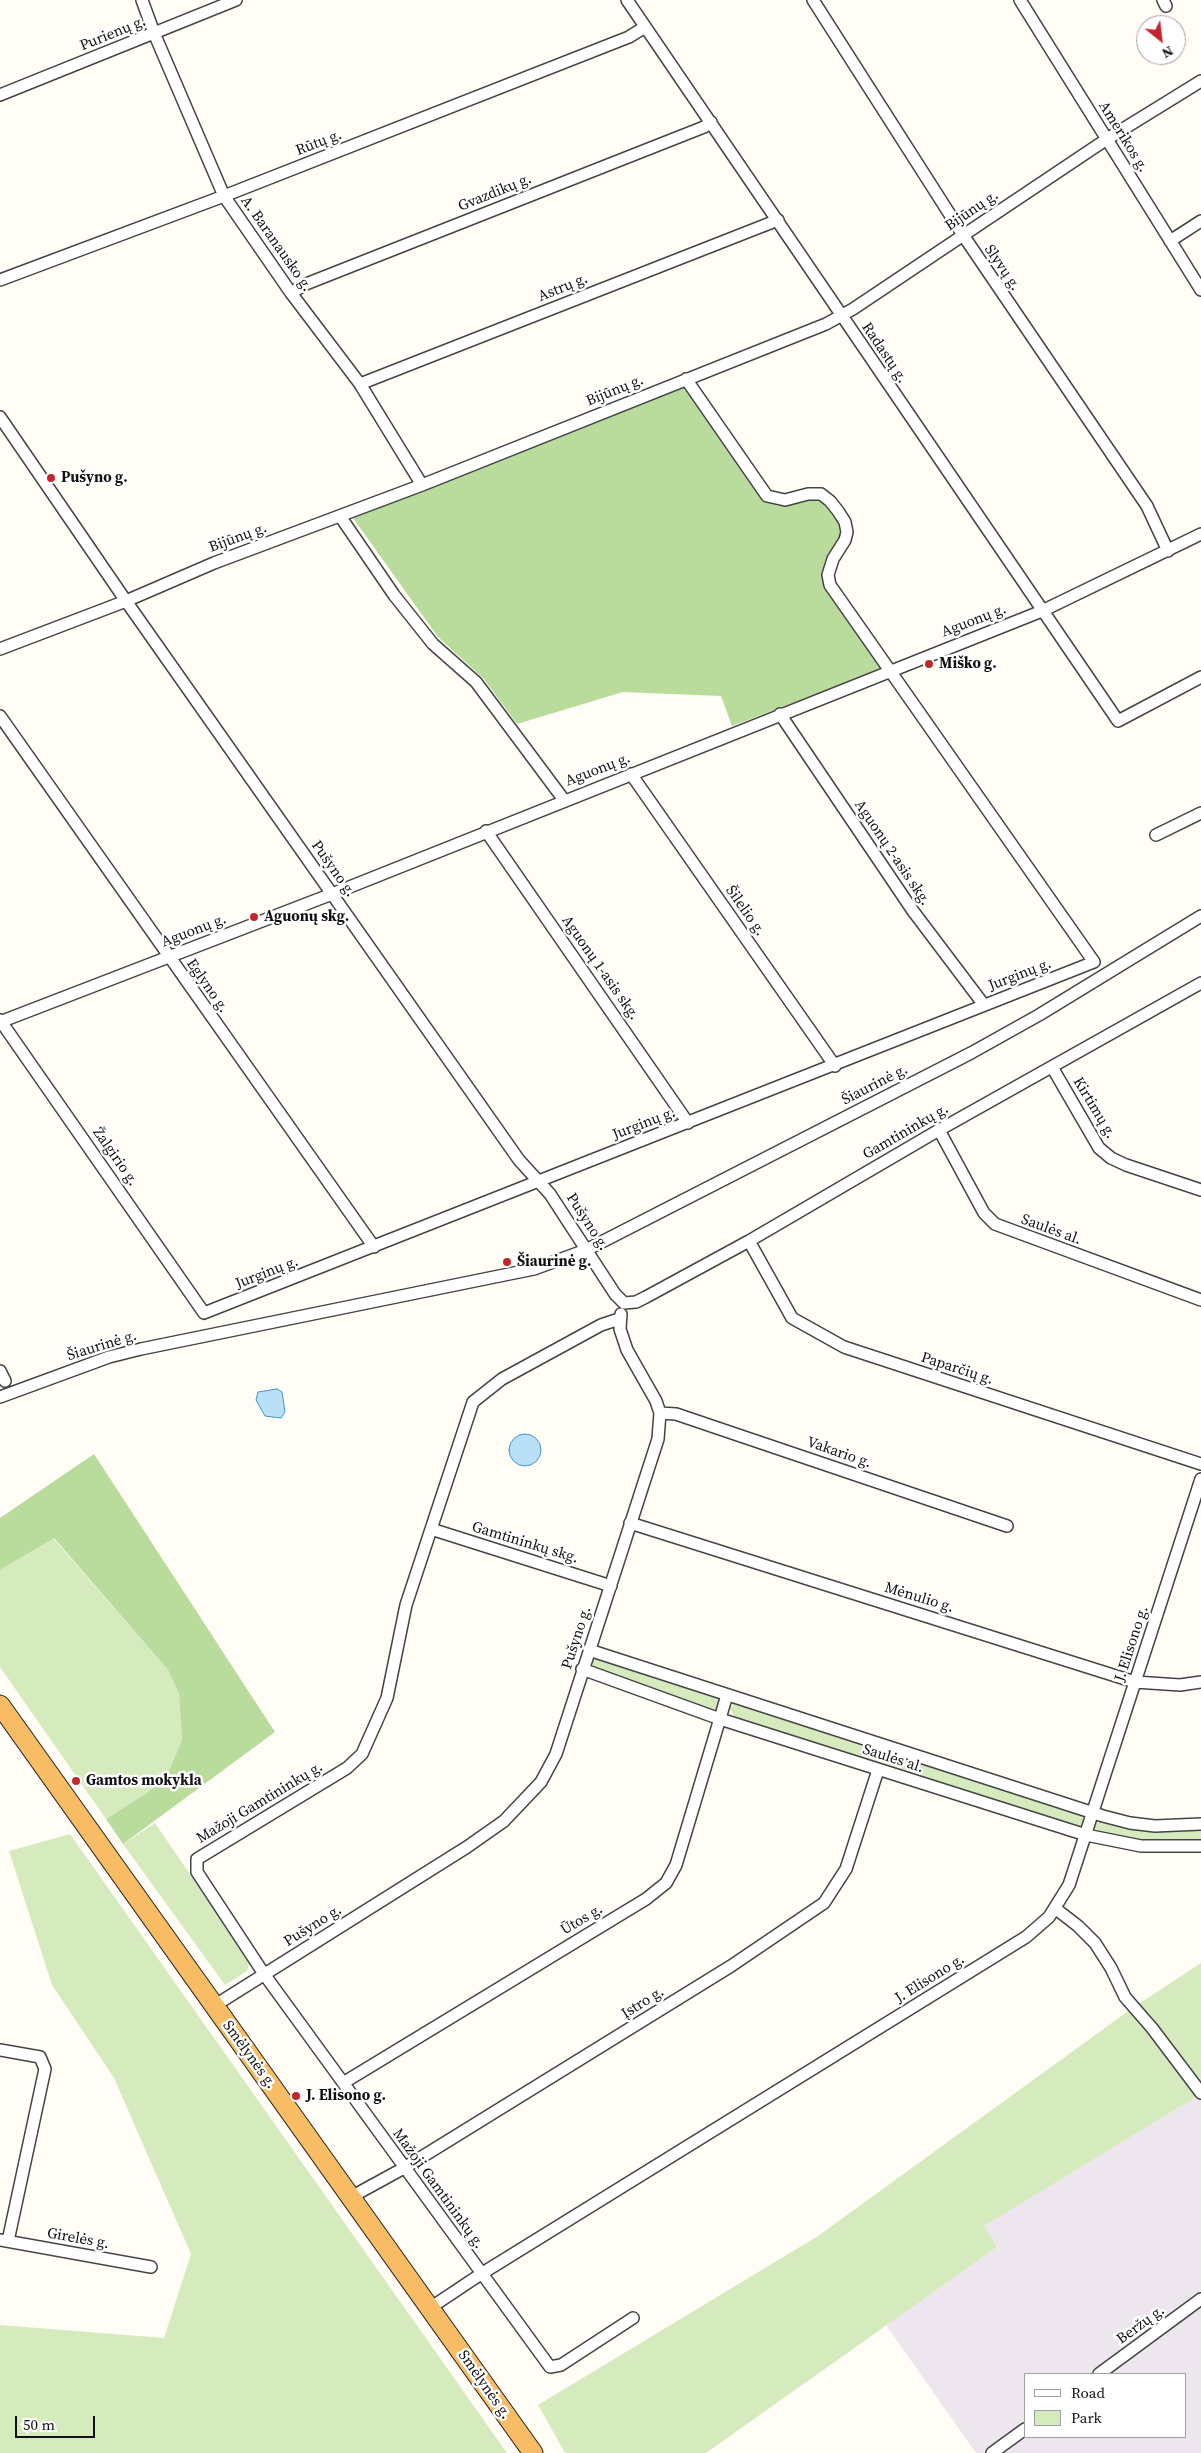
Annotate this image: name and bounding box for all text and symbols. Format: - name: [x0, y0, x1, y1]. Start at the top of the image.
- street label: Purienų g.: [77, 13, 149, 55]
- north arrow: [1136, 15, 1186, 65]
- text: N: [1158, 41, 1177, 63]
- street label: Amerikos g.: [1094, 98, 1152, 176]
- street label: Rūtų g.: [293, 126, 345, 160]
- street label: Gvazdikų g.: [456, 170, 534, 216]
- street label: Bijūnų g.: [942, 187, 1002, 235]
- street label: A. Baranausko g.: [236, 193, 316, 295]
- street label: Slyvų g.: [980, 242, 1024, 294]
- street label: Astrų g.: [535, 270, 591, 306]
- street label: Radastų g.: [857, 319, 911, 387]
- street label: Bijūnų g.: [584, 371, 646, 411]
- place label: Pušyno g.: [61, 469, 128, 487]
- marker: Pušyno g.: [45, 472, 57, 484]
- street label: Bijūnų g.: [207, 519, 269, 557]
- street label: Aguonų g.: [939, 600, 1009, 642]
- place label: Miško g.: [939, 655, 997, 673]
- marker: Miško g.: [923, 658, 935, 670]
- street label: Aguonų g.: [563, 749, 633, 791]
- street label: Aguonų 2-asis skg.: [850, 797, 934, 909]
- street label: Pušyno g.: [307, 837, 359, 901]
- street label: Šilelio g.: [721, 882, 769, 940]
- place label: Aguonų skg.: [264, 908, 349, 926]
- street label: Aguonų g.: [159, 910, 229, 952]
- marker: Aguonų skg.: [248, 911, 260, 923]
- street label: Aguonų 1-asis skg.: [557, 912, 643, 1024]
- street label: Jurginų g.: [986, 955, 1054, 995]
- street label: Eglyno g.: [182, 956, 232, 1016]
- street label: Šiaurinė g.: [839, 1061, 911, 1109]
- street label: Kirtimų g.: [1069, 1074, 1119, 1142]
- street label: Gamtininkų g.: [860, 1100, 952, 1164]
- street label: Jurginų g.: [610, 1104, 678, 1144]
- street label: Žalgirio g.: [88, 1124, 142, 1190]
- street label: Pušyno g.: [562, 1190, 612, 1254]
- street label: Saulės al.: [1018, 1211, 1084, 1249]
- street label: Jurginų g.: [233, 1253, 301, 1293]
- place label: Šiaurinė g.: [517, 1253, 591, 1271]
- marker: Šiaurinė g.: [501, 1256, 513, 1268]
- street label: Šiaurinė g.: [65, 1327, 139, 1365]
- street label: Paparčių g.: [919, 1349, 995, 1389]
- street label: Vakario g.: [804, 1434, 874, 1472]
- street label: Gamtininkų skg.: [470, 1518, 580, 1568]
- street label: Mėnulio g.: [882, 1579, 956, 1617]
- street label: Pušyno g.: [558, 1604, 596, 1672]
- street label: J. Elisono g.: [1111, 1604, 1153, 1684]
- street label: Saulės al.: [860, 1741, 926, 1777]
- street label: Mažoji Gamtininkų g.: [194, 1758, 326, 1848]
- place label: Gamtos mokykla: [86, 1772, 202, 1790]
- marker: Gamtos mokykla: [70, 1775, 82, 1787]
- street label: Ūtos g.: [558, 1900, 606, 1940]
- street label: Pušyno g.: [281, 1901, 345, 1951]
- street label: J. Elisono g.: [892, 1951, 968, 2007]
- street label: Įstro g.: [618, 1983, 668, 2023]
- street label: Smėlynės g.: [218, 2017, 280, 2093]
- place label: J. Elisono g.: [306, 2087, 386, 2105]
- marker: J. Elisono g.: [290, 2090, 302, 2102]
- street label: Mažoji Gamtininkų g.: [388, 2125, 488, 2253]
- street label: Girelės g.: [46, 2225, 110, 2253]
- street label: Beržų g.: [1114, 2302, 1168, 2348]
- street label: Smėlynės g.: [454, 2347, 514, 2423]
- legend: [1024, 2373, 1186, 2438]
- text: Road: [1071, 2382, 1105, 2403]
- scale bar: [18, 2406, 98, 2438]
- text: Park: [1071, 2407, 1102, 2428]
- text: 50 m: [23, 2414, 55, 2435]

